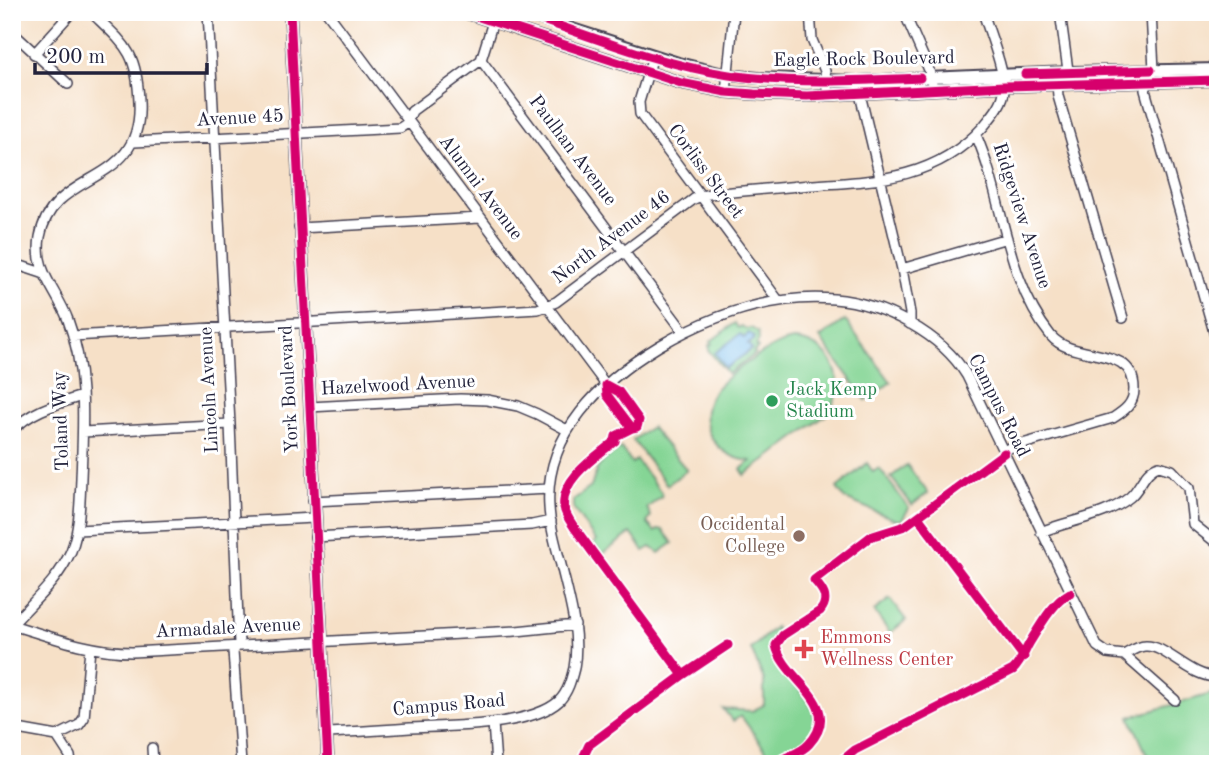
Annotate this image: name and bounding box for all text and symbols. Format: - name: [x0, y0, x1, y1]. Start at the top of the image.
- scale bar: [35, 32, 206, 76]
- text: 200 m: [46, 47, 105, 68]
- street label: Eagle Rock Boulevard: [773, 49, 955, 71]
- street label: Paulhan Avenue: [525, 92, 619, 210]
- street label: Avenue 45: [196, 107, 284, 131]
- street label: Corliss Street: [664, 121, 746, 223]
- street label: Alumni Avenue: [435, 132, 525, 244]
- street label: Ridgeview Avenue: [988, 141, 1054, 291]
- street label: North Avenue 46: [550, 188, 674, 288]
- street label: York Boulevard: [277, 325, 303, 453]
- street label: Lincoln Avenue: [197, 326, 223, 454]
- street label: Campus Road: [964, 351, 1032, 461]
- street label: Toland Way: [51, 371, 73, 471]
- street label: Hazelwood Avenue: [320, 372, 476, 400]
- place label: Jack Kemp Stadium: [786, 381, 877, 422]
- marker: Jack Kemp Stadium: [764, 393, 780, 409]
- place label: Occidental College: [700, 516, 785, 557]
- marker: Occidental College: [791, 528, 807, 544]
- street label: Armadale Avenue: [155, 616, 301, 642]
- place label: Emmons Wellness Center: [820, 629, 953, 670]
- marker: Emmons Wellness Center: [794, 639, 814, 659]
- street label: Campus Road: [392, 692, 506, 720]

